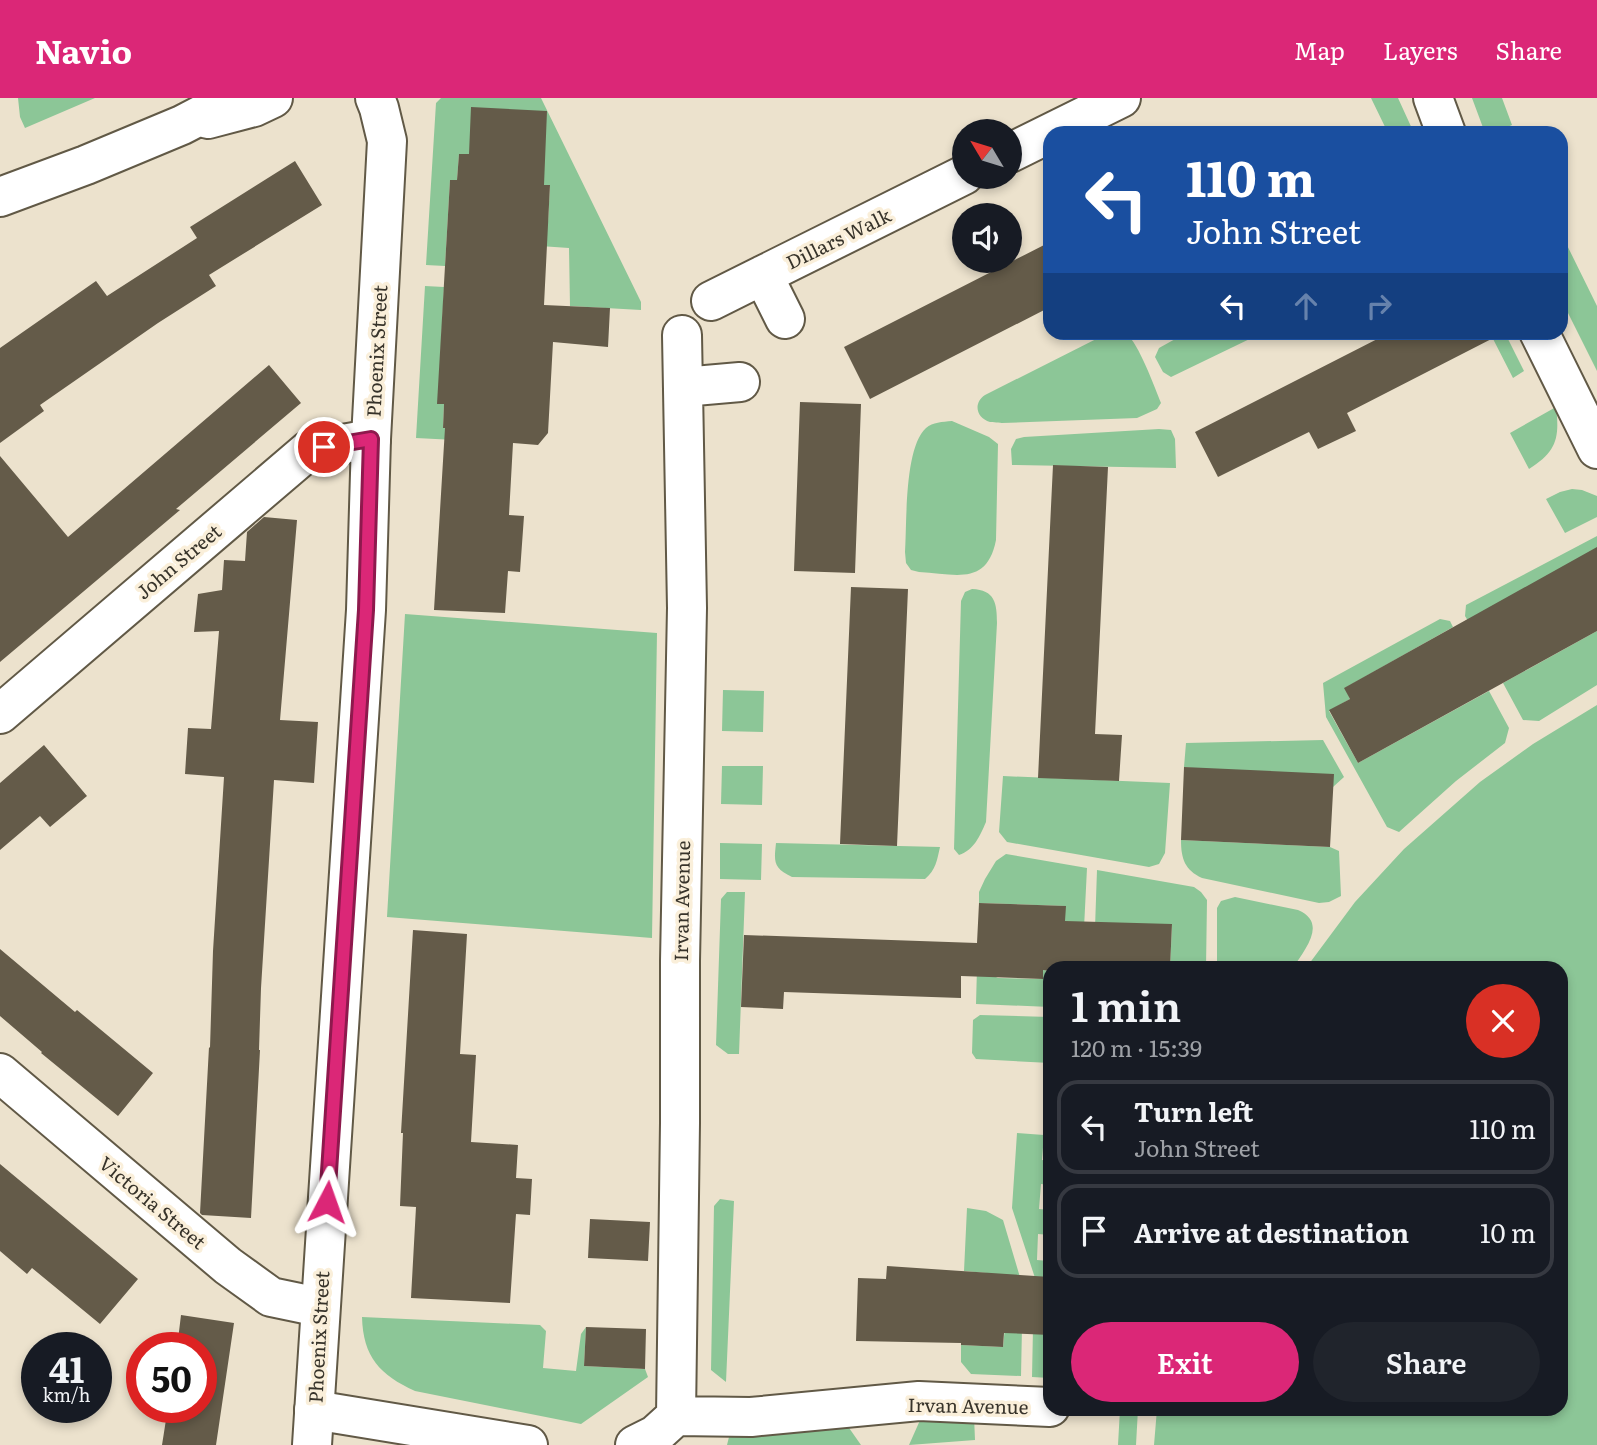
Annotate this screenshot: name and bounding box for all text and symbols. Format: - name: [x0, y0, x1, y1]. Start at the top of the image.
- text: Navio: [35, 25, 132, 74]
- text: Map: [1294, 32, 1345, 67]
- text: Layers: [1383, 32, 1457, 67]
- text: Share: [1495, 32, 1562, 67]
- north arrow: [952, 119, 1022, 189]
- map controls: [952, 119, 1022, 273]
- text: 110 m: [1186, 139, 1315, 212]
- icon: left: [1071, 154, 1162, 245]
- street label: Dillars Walk: [781, 200, 896, 275]
- button: sound: [952, 203, 1022, 273]
- text: John Street: [1186, 206, 1361, 254]
- street label: Phoenix Street: [359, 284, 393, 418]
- icon: left: [1214, 287, 1252, 325]
- icon: ahead: [1287, 287, 1325, 325]
- icon: right: [1360, 287, 1398, 325]
- pin: [294, 417, 354, 477]
- icon: arrive: [305, 428, 343, 466]
- street label: John Street: [129, 517, 227, 605]
- street label: Irvan Avenue: [666, 840, 696, 962]
- text: 1 min: [1071, 973, 1181, 1035]
- button: close: [1466, 984, 1540, 1058]
- text: 120 m · 15:39: [1071, 1030, 1202, 1064]
- text: Turn left: [1134, 1091, 1253, 1130]
- icon: left: [1075, 1108, 1113, 1146]
- text: 110 m: [1469, 1108, 1536, 1147]
- text: John Street: [1134, 1130, 1260, 1164]
- street label: Victoria Street: [94, 1149, 213, 1255]
- position arrow: [290, 1165, 364, 1239]
- icon: arrive: [1075, 1212, 1113, 1250]
- text: Arrive at destination: [1134, 1212, 1409, 1251]
- text: 10 m: [1480, 1212, 1536, 1251]
- street label: Phoenix Street: [301, 1270, 335, 1404]
- button: Exit: [1071, 1322, 1299, 1402]
- button: Share: [1313, 1322, 1540, 1402]
- speed limit sign: 50: [126, 1332, 217, 1423]
- text: 41: [49, 1342, 84, 1394]
- text: km/h: [43, 1381, 90, 1408]
- street label: Irvan Avenue: [907, 1390, 1029, 1420]

